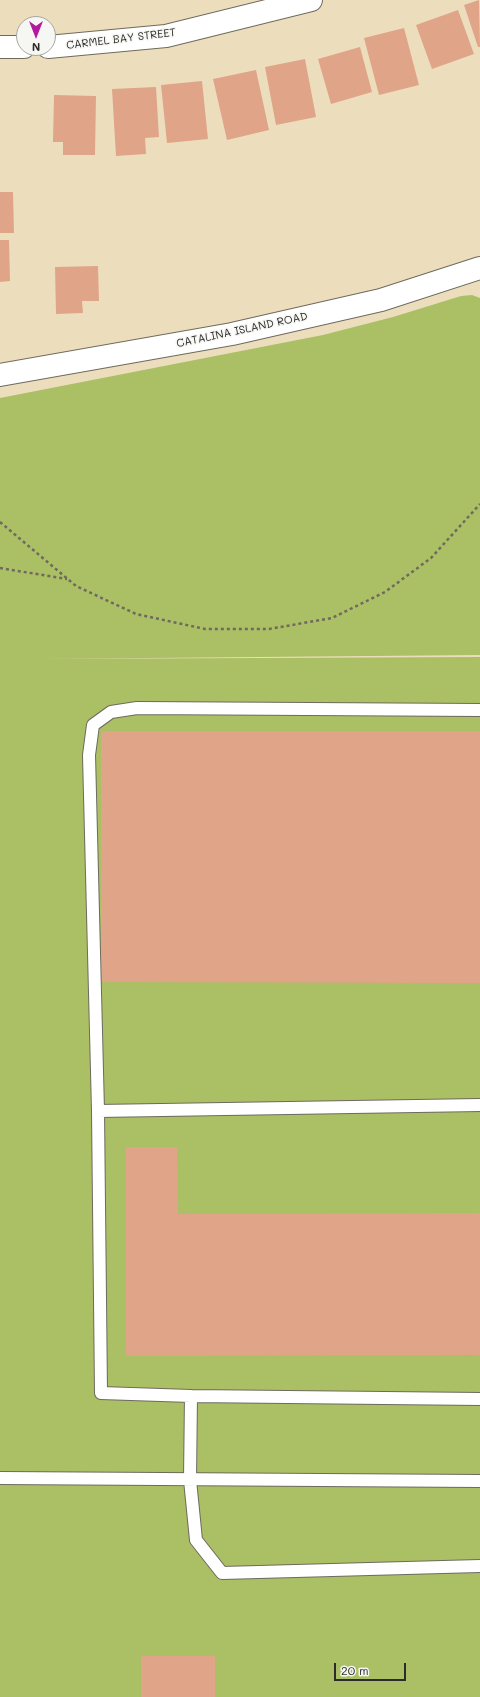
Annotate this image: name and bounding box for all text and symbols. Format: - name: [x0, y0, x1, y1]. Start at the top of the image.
- north arrow: [16, 16, 56, 56]
- street label: CARMEL BAY STREET: [66, 26, 176, 52]
- text: N: [32, 40, 40, 55]
- street label: CATALINA ISLAND ROAD: [175, 310, 309, 350]
- scale bar: [336, 1655, 408, 1681]
- text: 20 m: [341, 1662, 369, 1678]

